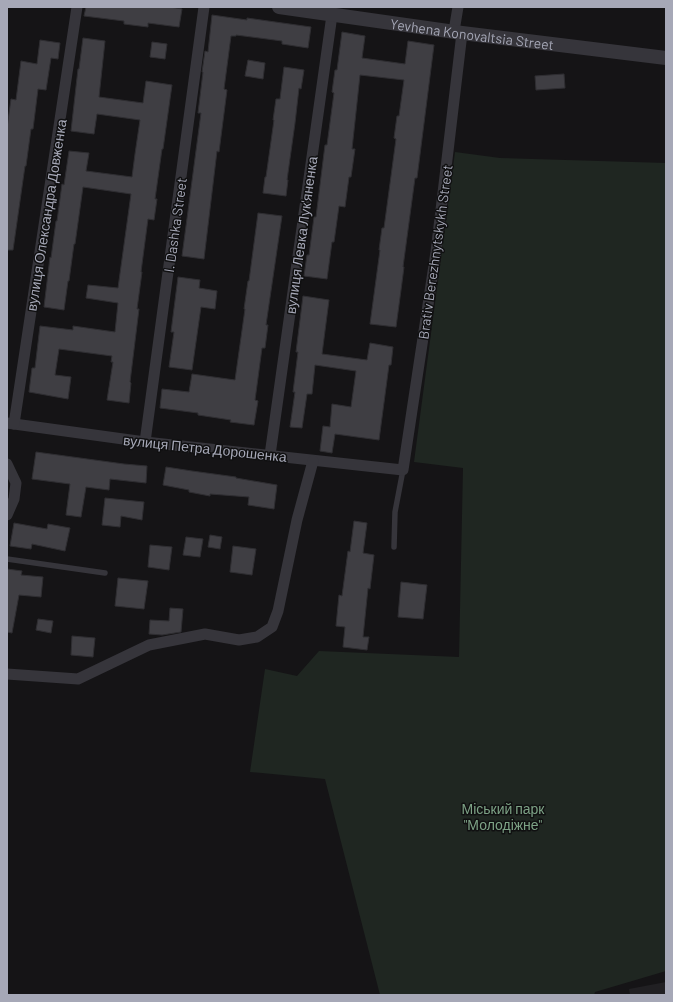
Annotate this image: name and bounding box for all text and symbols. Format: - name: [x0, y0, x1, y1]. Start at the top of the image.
- street label: Yevhena Konovaltsia Street: [389, 14, 555, 53]
- street label: вулиця Олександра Довженка: [22, 118, 70, 312]
- street label: вулиця Левка Лук'яненка: [282, 155, 321, 315]
- street label: Brativ Berezhnytskykh Street: [414, 164, 456, 340]
- street label: I. Dashka Street: [160, 177, 190, 273]
- street label: вулиця Петра Дорошенка: [122, 431, 288, 465]
- park label: Міський парк "Молодіжне": [462, 800, 545, 833]

